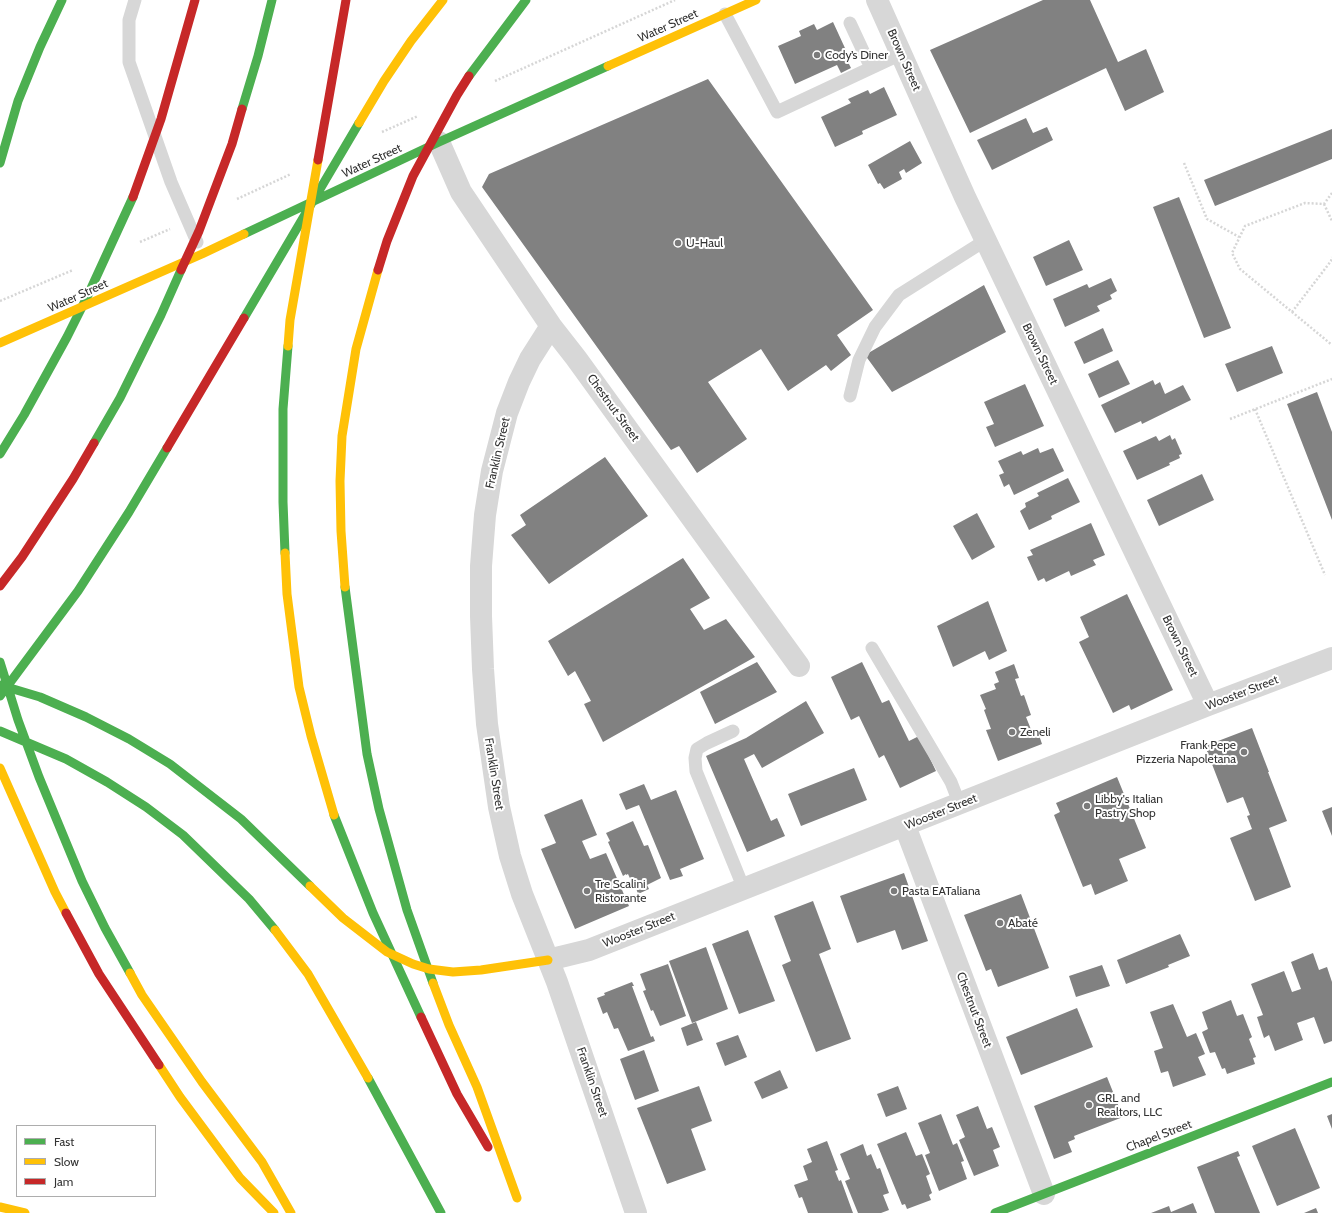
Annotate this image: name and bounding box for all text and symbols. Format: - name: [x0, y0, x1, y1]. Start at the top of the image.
- street label: Water Street: [636, 6, 700, 46]
- street label: Brown Street: [884, 27, 924, 93]
- place label: Cody’s Diner: [825, 48, 888, 62]
- marker: Cody’s Diner: [812, 50, 822, 60]
- street label: Water Street: [340, 141, 404, 181]
- place label: U-Haul: [686, 236, 723, 250]
- marker: U-Haul: [673, 238, 683, 248]
- street label: Water Street: [46, 276, 110, 316]
- street label: Brown Street: [1019, 321, 1061, 387]
- street label: Chestnut Street: [584, 372, 642, 444]
- street label: Franklin Street: [483, 416, 513, 490]
- street label: Brown Street: [1159, 613, 1201, 679]
- street label: Wooster Street: [1204, 673, 1280, 713]
- place label: Zeneli: [1020, 725, 1051, 739]
- marker: Zeneli: [1007, 727, 1017, 737]
- street label: Franklin Street: [481, 737, 507, 811]
- place label: Frank Pepe Pizzeria Napoletana: [1136, 738, 1236, 766]
- marker: Frank Pepe Pizzeria Napoletana: [1239, 747, 1249, 757]
- street label: Wooster Street: [903, 791, 979, 833]
- place label: Libby's Italian Pastry Shop: [1095, 792, 1163, 820]
- marker: Libby's Italian Pastry Shop: [1082, 801, 1092, 811]
- place label: Tre Scalini Ristorante: [595, 877, 646, 905]
- place label: Pasta EATaliana: [902, 884, 980, 898]
- marker: Tre Scalini Ristorante: [582, 886, 592, 896]
- marker: Pasta EATaliana: [889, 886, 899, 896]
- street label: Wooster Street: [601, 909, 677, 951]
- place label: Abaté: [1008, 916, 1038, 930]
- marker: Abaté: [995, 918, 1005, 928]
- street label: Chestnut Street: [953, 970, 995, 1050]
- street label: Franklin Street: [573, 1045, 611, 1119]
- place label: GRL and Realtors, LLC: [1097, 1091, 1162, 1119]
- marker: GRL and Realtors, LLC: [1084, 1100, 1094, 1110]
- street label: Chapel Street: [1124, 1117, 1194, 1155]
- legend: [16, 1125, 156, 1197]
- text: Fast: [54, 1134, 74, 1149]
- text: Slow: [54, 1154, 79, 1169]
- text: Jam: [54, 1174, 73, 1189]

